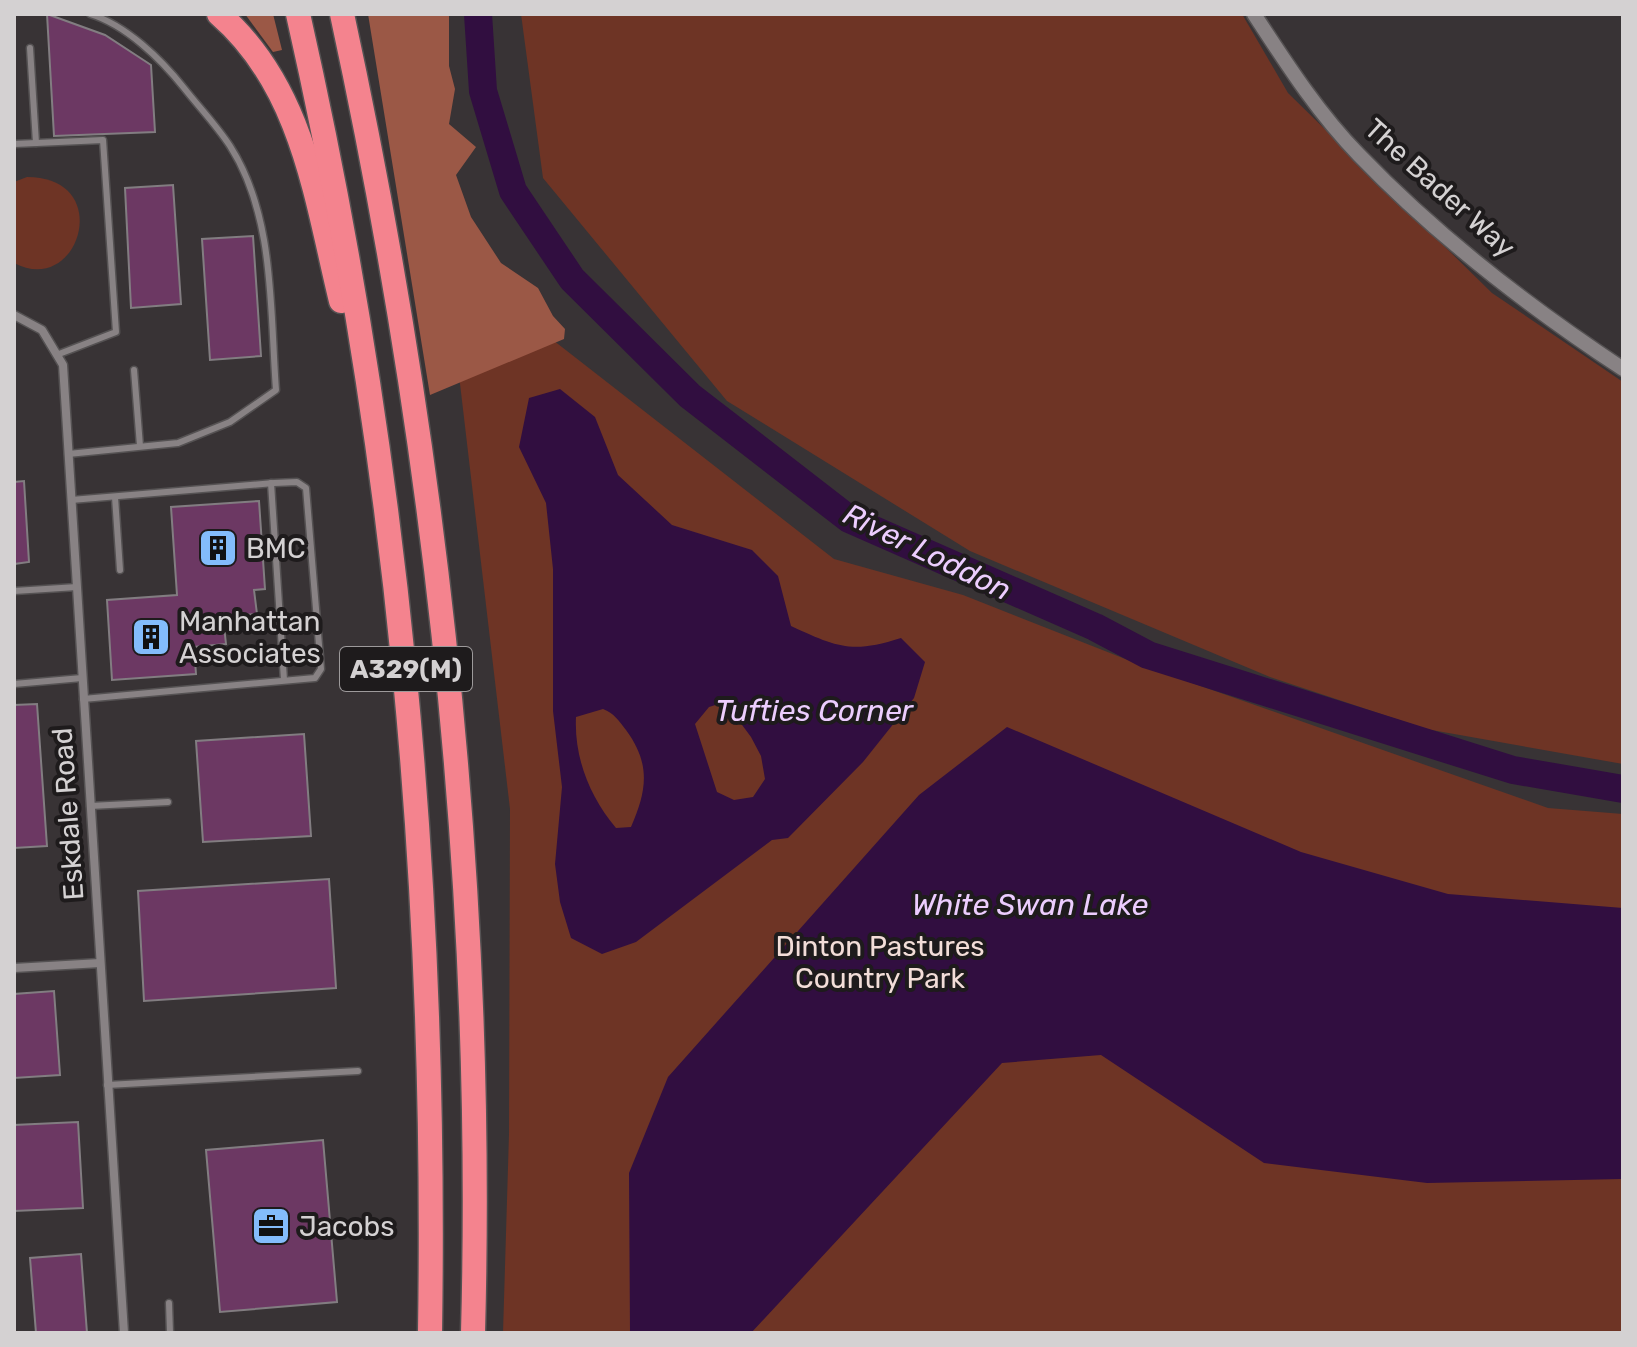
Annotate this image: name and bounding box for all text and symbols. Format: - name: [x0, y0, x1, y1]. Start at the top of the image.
- street label: The Bader Way: [1358, 112, 1522, 264]
- water label: River Loddon: [837, 496, 1017, 608]
- building icon: BMC: [197, 527, 239, 569]
- place label: BMC: [246, 532, 306, 565]
- place label: Manhattan Associates: [179, 605, 321, 670]
- building icon: Manhattan Associates: [130, 616, 172, 658]
- road number: A329(M): [340, 647, 472, 691]
- water label: Tufties Corner: [715, 693, 915, 729]
- street label: Eskdale Road: [46, 727, 90, 901]
- water label: White Swan Lake: [912, 887, 1149, 923]
- park label: Dinton Pastures Country Park: [775, 930, 985, 995]
- office icon: Jacobs: [250, 1205, 292, 1247]
- place label: Jacobs: [299, 1210, 395, 1243]

